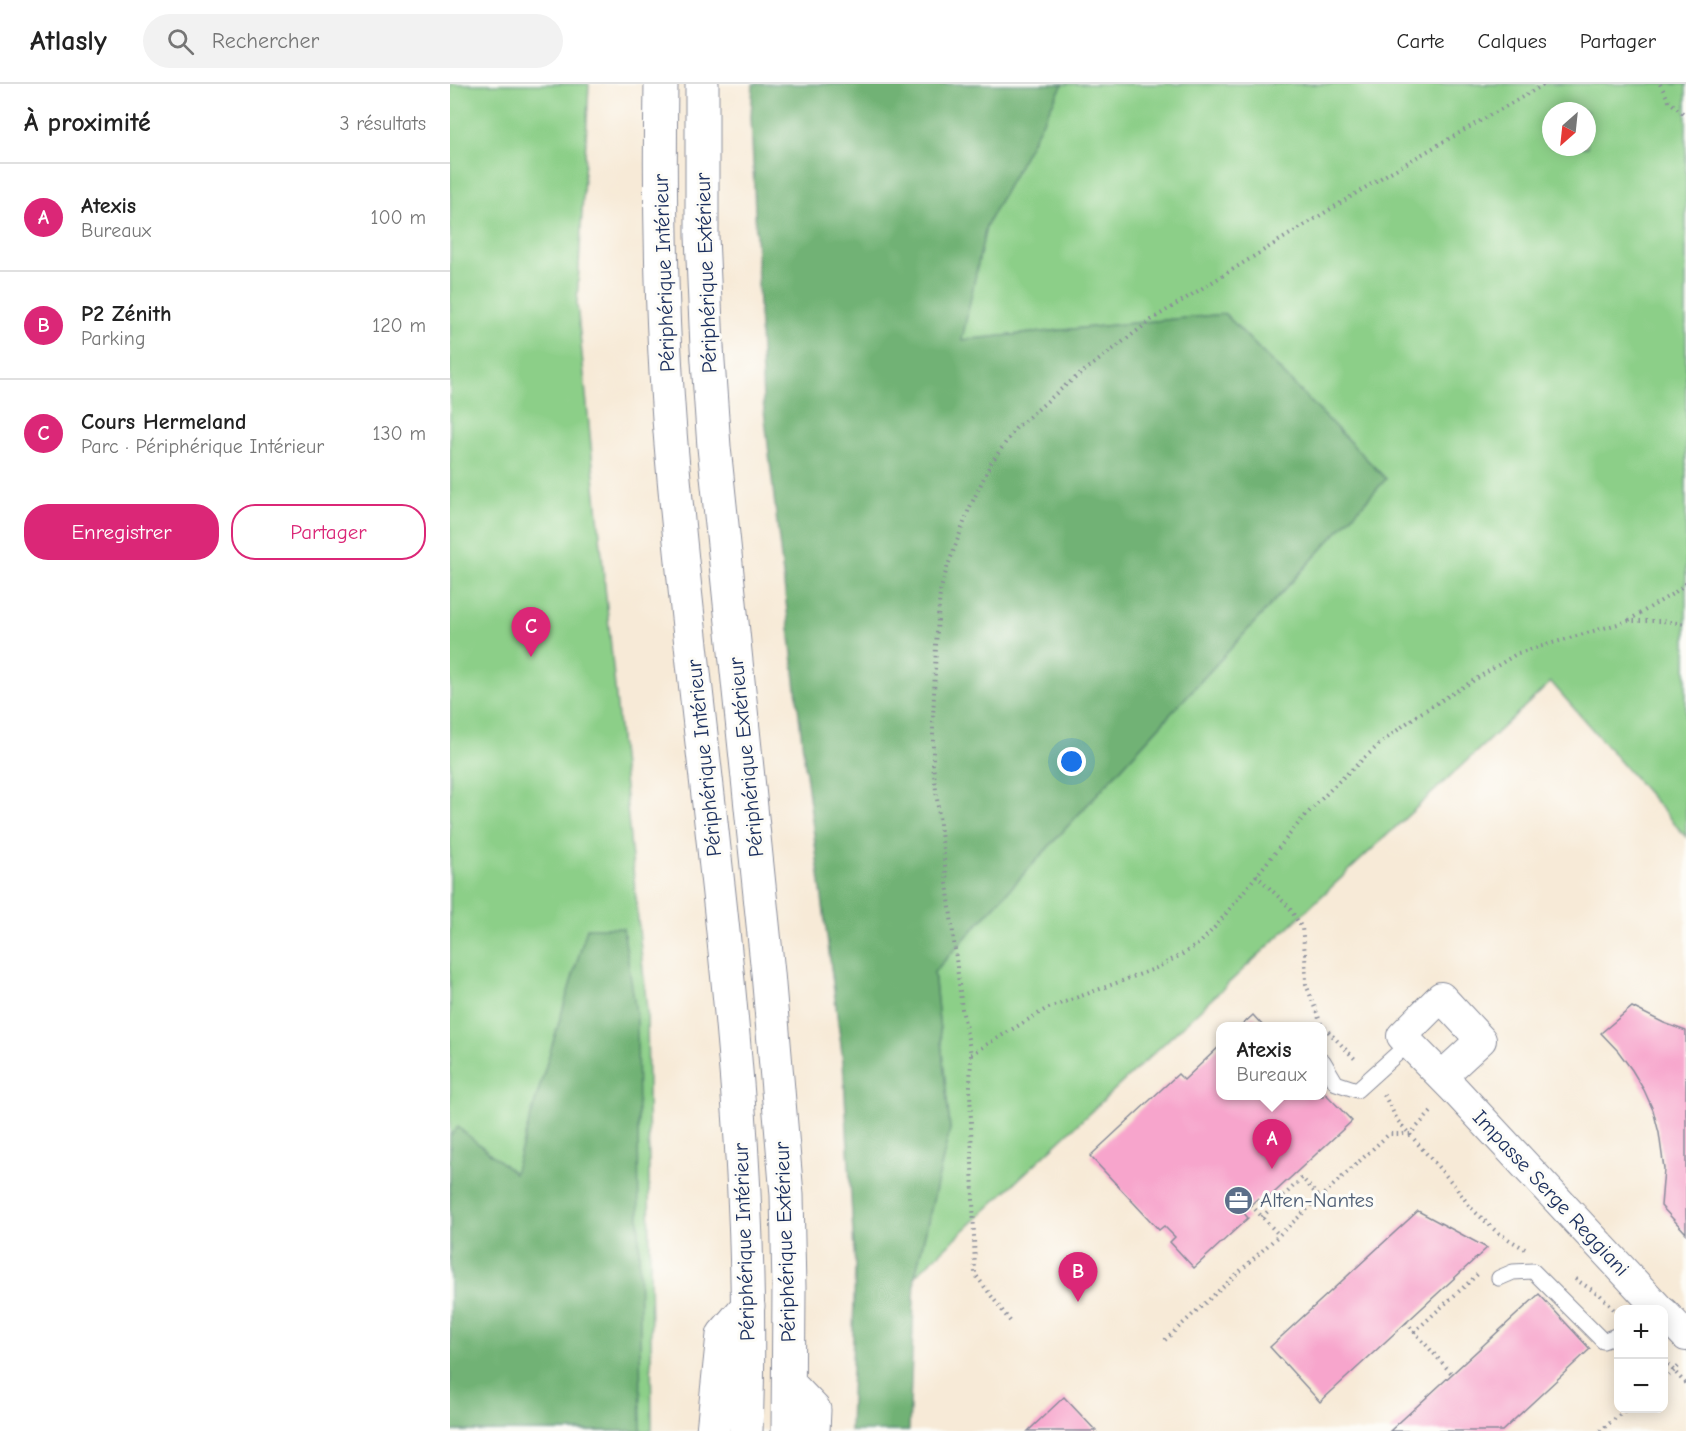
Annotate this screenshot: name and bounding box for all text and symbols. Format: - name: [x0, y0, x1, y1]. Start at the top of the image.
- search box: [143, 14, 563, 68]
- text: Atlasly: [30, 25, 107, 57]
- icon: search: [164, 25, 197, 58]
- text: Rechercher: [212, 28, 319, 54]
- text: Carte: [1397, 29, 1445, 53]
- text: Calques: [1478, 29, 1547, 53]
- text: Partager: [1580, 29, 1656, 53]
- north arrow: [1542, 102, 1596, 156]
- text: À proximité: [24, 108, 151, 138]
- text: 3 résultats: [339, 112, 426, 135]
- street label: Périphérique Extérieur: [690, 172, 721, 374]
- street label: Périphérique Intérieur: [649, 173, 679, 372]
- text: Atexis: [81, 193, 136, 219]
- text: A: [38, 206, 49, 229]
- text: 100 m: [371, 206, 426, 229]
- text: Bureaux: [81, 219, 151, 242]
- text: P2 Zénith: [81, 301, 172, 327]
- text: B: [37, 314, 50, 337]
- text: 120 m: [372, 314, 426, 337]
- text: Parking: [81, 327, 146, 350]
- text: Cours Hermeland: [81, 409, 247, 435]
- text: C: [37, 422, 50, 445]
- text: 130 m: [373, 422, 426, 445]
- text: Parc · Périphérique Intérieur: [81, 435, 324, 458]
- button: Enregistrer: [24, 504, 219, 560]
- button: Partager: [231, 504, 426, 560]
- pin: C: [512, 608, 550, 657]
- street label: Périphérique Extérieur: [723, 655, 768, 858]
- street label: Périphérique Intérieur: [682, 658, 726, 858]
- your location: [1057, 747, 1086, 776]
- popup: [1216, 1022, 1327, 1100]
- text: Atexis: [1236, 1037, 1292, 1063]
- text: Bureaux: [1236, 1063, 1307, 1086]
- street label: Impasse Serge Reggiani: [1468, 1105, 1634, 1281]
- pin: A: [1252, 1120, 1292, 1169]
- street label: Périphérique Extérieur: [769, 1141, 800, 1343]
- street label: Périphérique Intérieur: [729, 1142, 759, 1341]
- office icon: Alten-Nantes: [1223, 1184, 1255, 1216]
- place label: Alten-Nantes: [1260, 1188, 1374, 1212]
- pin: B: [1058, 1252, 1098, 1302]
- map controls: [1614, 1305, 1668, 1413]
- button: +: [1614, 1305, 1668, 1359]
- button: −: [1614, 1359, 1668, 1413]

